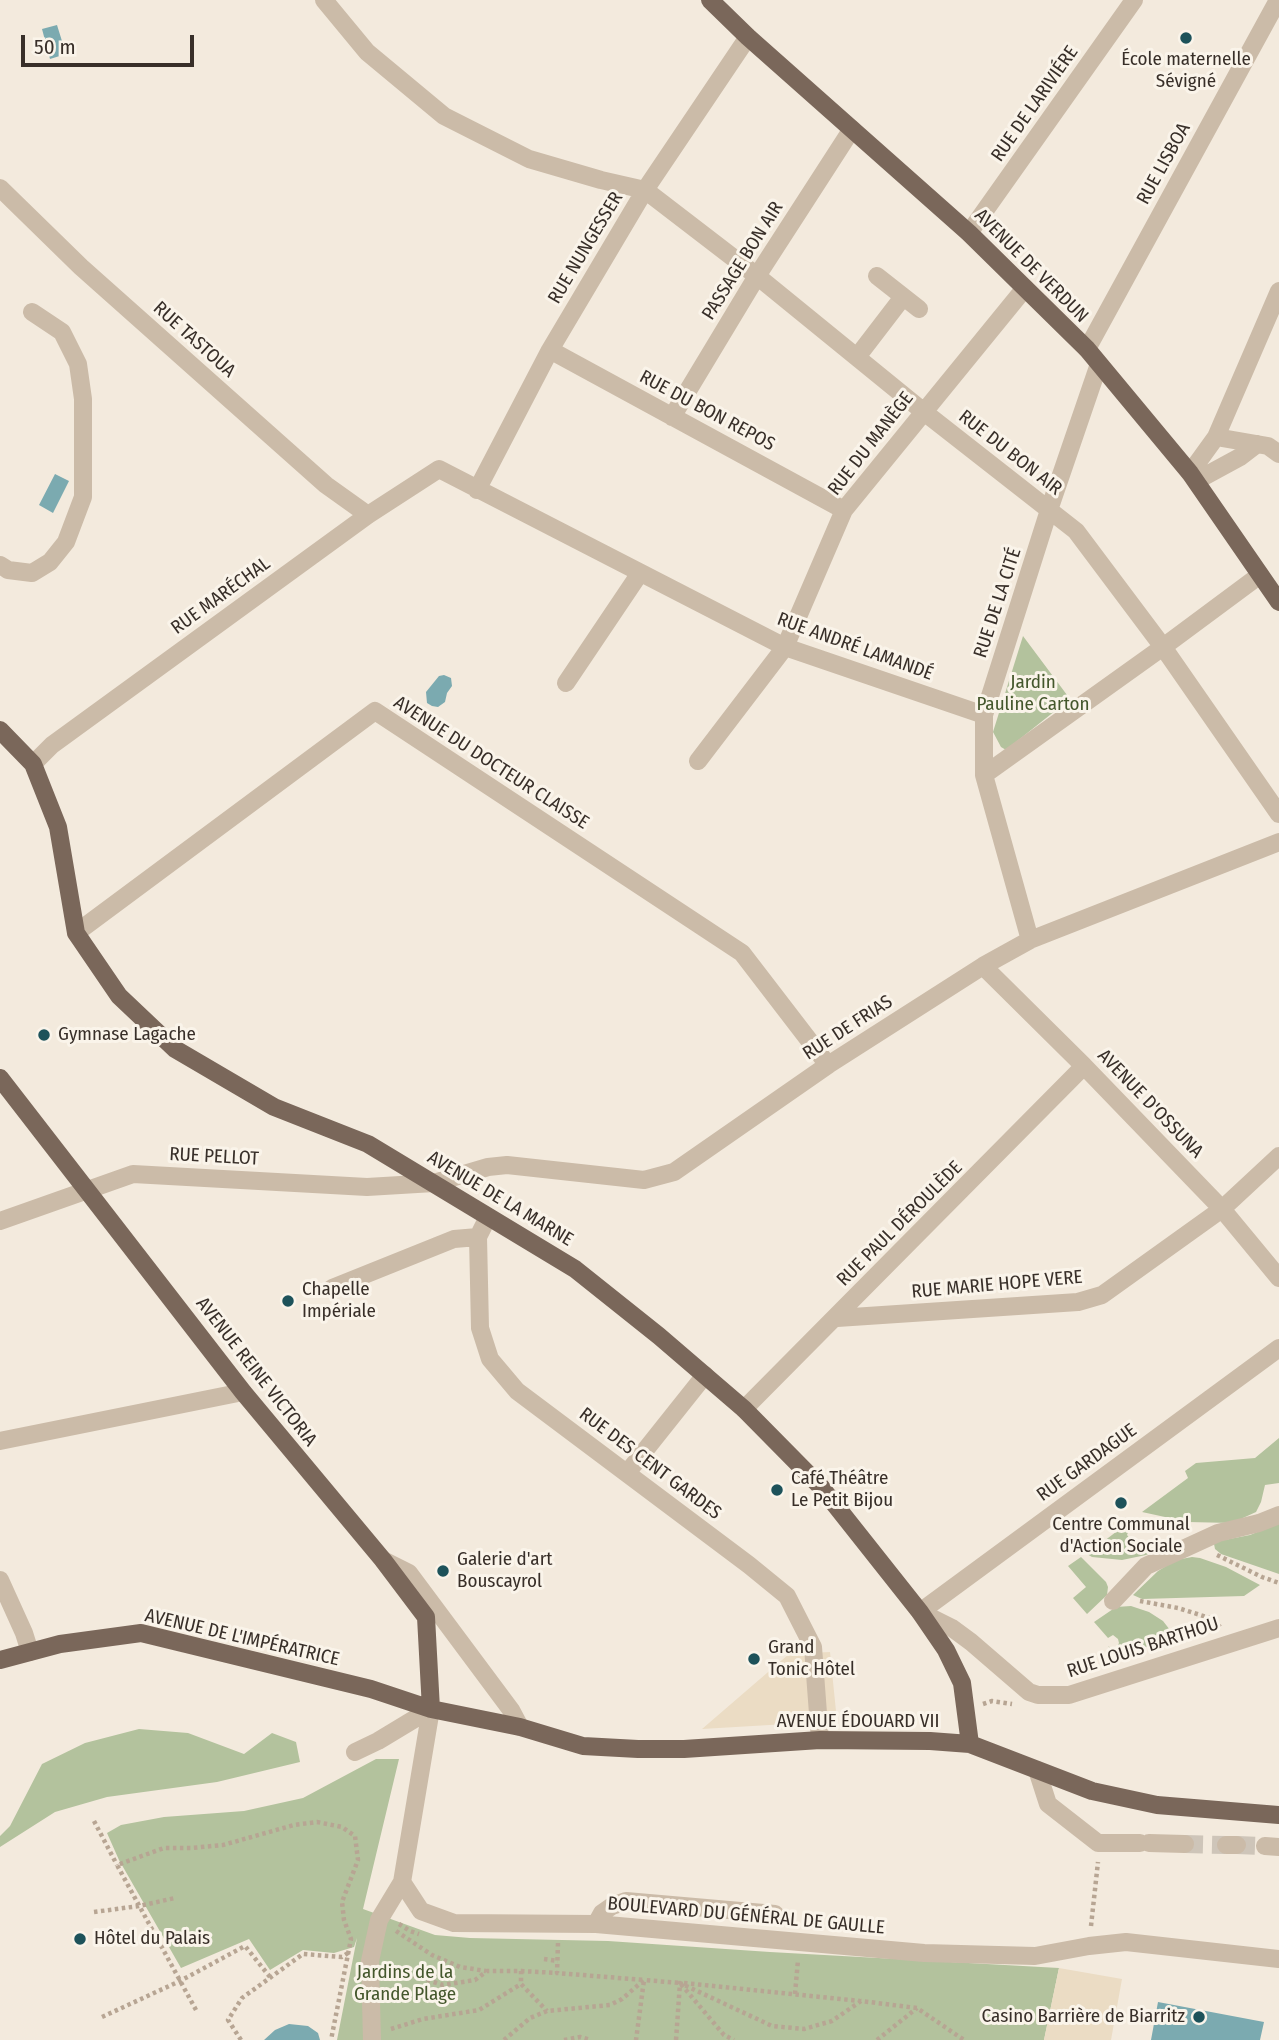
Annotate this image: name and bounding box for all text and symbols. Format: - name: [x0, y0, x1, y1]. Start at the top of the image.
- scale bar: [24, 21, 198, 65]
- marker: École maternelle Sévigné: [1178, 30, 1194, 46]
- text: 50 m: [34, 34, 76, 60]
- street label: RUE DE LARIVIÉRE: [987, 42, 1083, 166]
- place label: École maternelle Sévigné: [1121, 49, 1251, 93]
- street label: RUE LISBOA: [1132, 119, 1196, 209]
- street label: RUE NUNGESSER: [544, 188, 628, 308]
- street label: PASSAGE BON AIR: [698, 198, 788, 324]
- street label: AVENUE DE VERDUN: [969, 204, 1093, 328]
- street label: RUE TASTOUA: [148, 297, 240, 383]
- street label: RUE DU BON REPOS: [635, 366, 779, 456]
- street label: RUE DU MANÈGE: [824, 388, 918, 500]
- street label: RUE DU BON AIR: [954, 406, 1066, 500]
- street label: RUE DE LA CITÉ: [969, 545, 1027, 661]
- street label: RUE MARÉCHAL: [167, 552, 275, 640]
- street label: RUE ANDRÉ LAMANDÉ: [774, 608, 936, 686]
- park label: Jardin Pauline Carton: [976, 672, 1090, 716]
- street label: AVENUE DU DOCTEUR CLAISSE: [389, 691, 593, 835]
- street label: RUE DE FRIAS: [799, 991, 897, 1065]
- place label: Gymnase Lagache: [58, 1024, 196, 1046]
- marker: Gymnase Lagache: [36, 1027, 52, 1043]
- street label: AVENUE D'OSSUNA: [1092, 1045, 1208, 1163]
- street label: RUE PELLOT: [169, 1143, 259, 1171]
- street label: AVENUE DE LA MARNE: [423, 1146, 577, 1252]
- street label: RUE PAUL DÉROULÈDE: [833, 1157, 967, 1291]
- street label: RUE MARIE HOPE VERE: [911, 1266, 1083, 1304]
- place label: Chapelle Impériale: [302, 1279, 376, 1323]
- street label: AVENUE REINE VICTORIA: [191, 1293, 321, 1451]
- marker: Chapelle Impériale: [280, 1293, 296, 1309]
- street label: RUE DES CENT GARDES: [574, 1403, 726, 1525]
- street label: RUE GARDAGUE: [1033, 1419, 1141, 1507]
- place label: Café Théâtre Le Petit Bijou: [791, 1468, 893, 1512]
- marker: Café Théâtre Le Petit Bijou: [769, 1482, 785, 1498]
- marker: Centre Communal d'Action Sociale: [1113, 1495, 1129, 1511]
- place label: Centre Communal d'Action Sociale: [1052, 1514, 1190, 1558]
- place label: Galerie d'art Bouscayrol: [457, 1549, 552, 1593]
- marker: Galerie d'art Bouscayrol: [435, 1563, 451, 1579]
- street label: AVENUE DE L'IMPÉRATRICE: [143, 1605, 341, 1671]
- street label: RUE LOUIS BARTHOU: [1064, 1613, 1222, 1683]
- place label: Grand Tonic Hôtel: [768, 1637, 855, 1681]
- marker: Grand Tonic Hôtel: [746, 1651, 762, 1667]
- street label: AVENUE ÉDOUARD VII: [777, 1711, 939, 1733]
- street label: BOULEVARD DU GÉNÉRAL DE GAULLE: [606, 1893, 886, 1939]
- place label: Hôtel du Palais: [94, 1928, 210, 1950]
- marker: Hôtel du Palais: [72, 1931, 88, 1947]
- park label: Jardins de la Grande Plage: [354, 1962, 456, 2006]
- place label: Casino Barrière de Biarritz: [982, 2006, 1185, 2028]
- marker: Casino Barrière de Biarritz: [1191, 2009, 1207, 2025]

